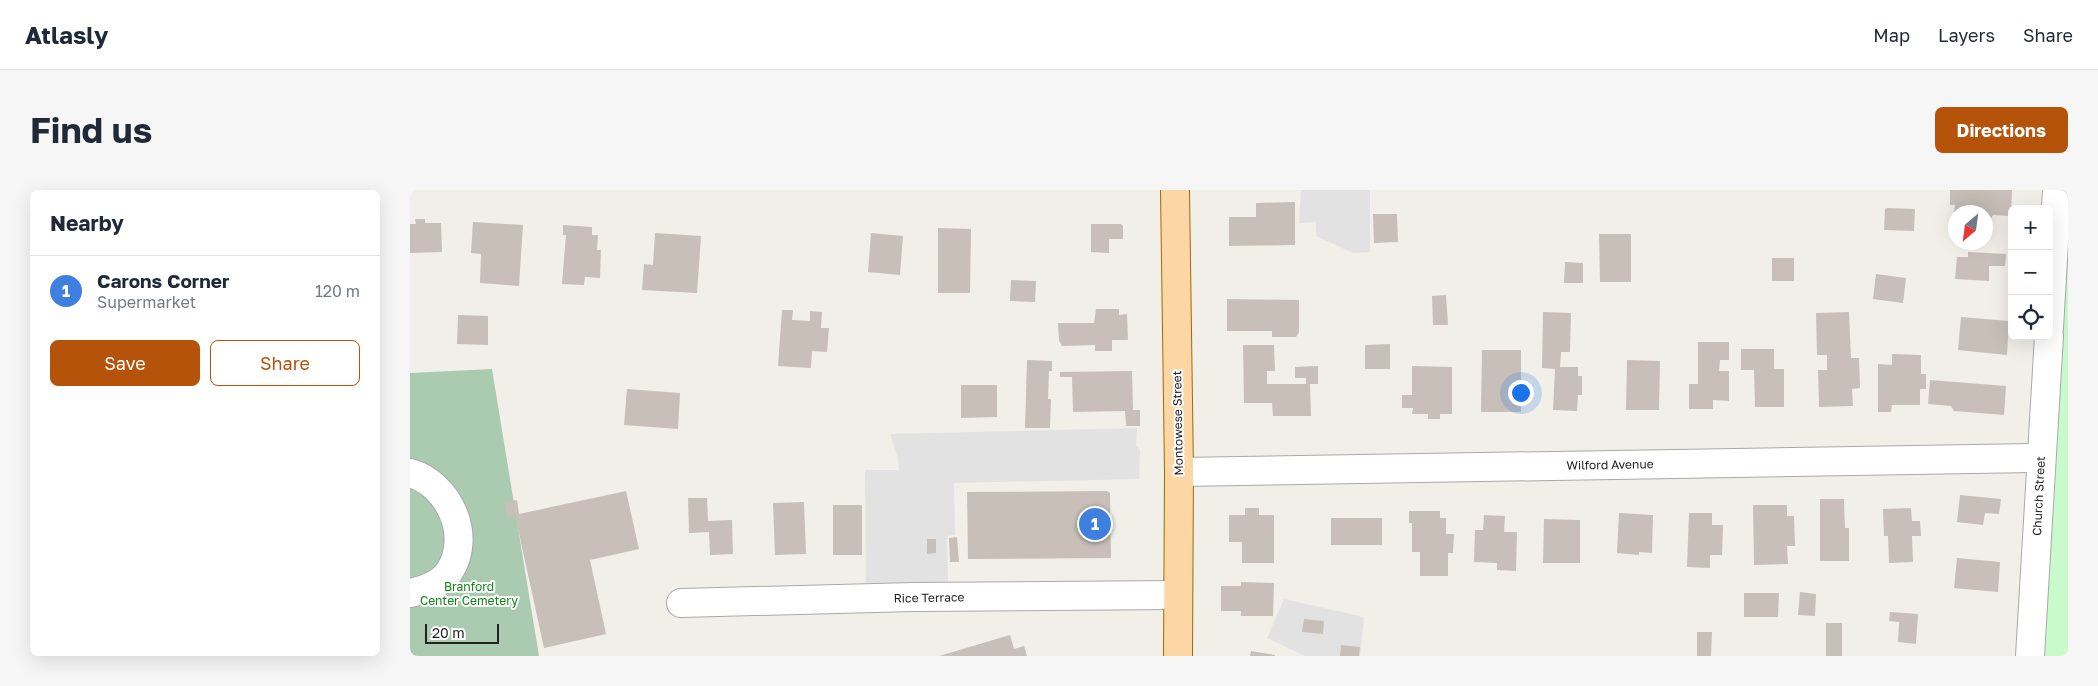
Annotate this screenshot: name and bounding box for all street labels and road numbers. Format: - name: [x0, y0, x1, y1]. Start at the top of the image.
- street label: Montowese Street: [1169, 370, 1186, 476]
- street label: Wilford Avenue: [1566, 456, 1654, 473]
- street label: Church Street: [2029, 456, 2048, 536]
- street label: Rice Terrace: [894, 589, 965, 606]

